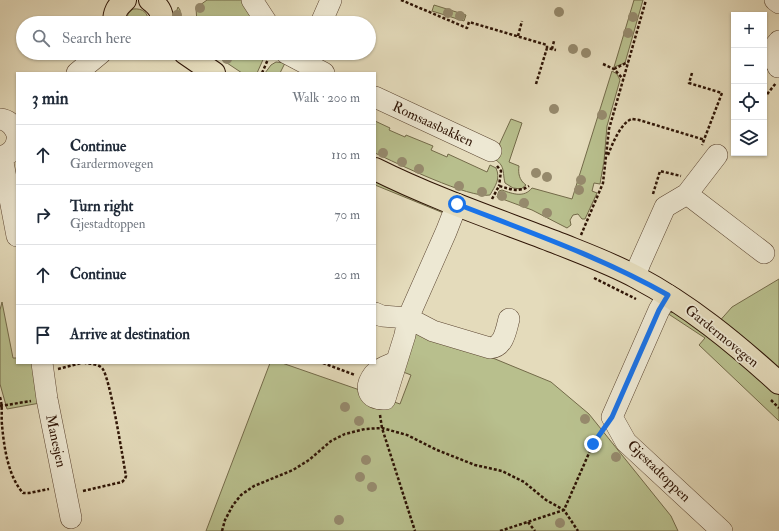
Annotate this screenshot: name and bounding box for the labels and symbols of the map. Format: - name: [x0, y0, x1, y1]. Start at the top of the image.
- street label: Romsaasbakken: [390, 98, 476, 150]
- route start: [448, 195, 466, 213]
- street label: Gardermovegen: [682, 301, 762, 371]
- street label: Manesjen: [42, 413, 70, 469]
- route end: [584, 435, 602, 453]
- street label: Gjestadtoppen: [623, 437, 694, 506]

